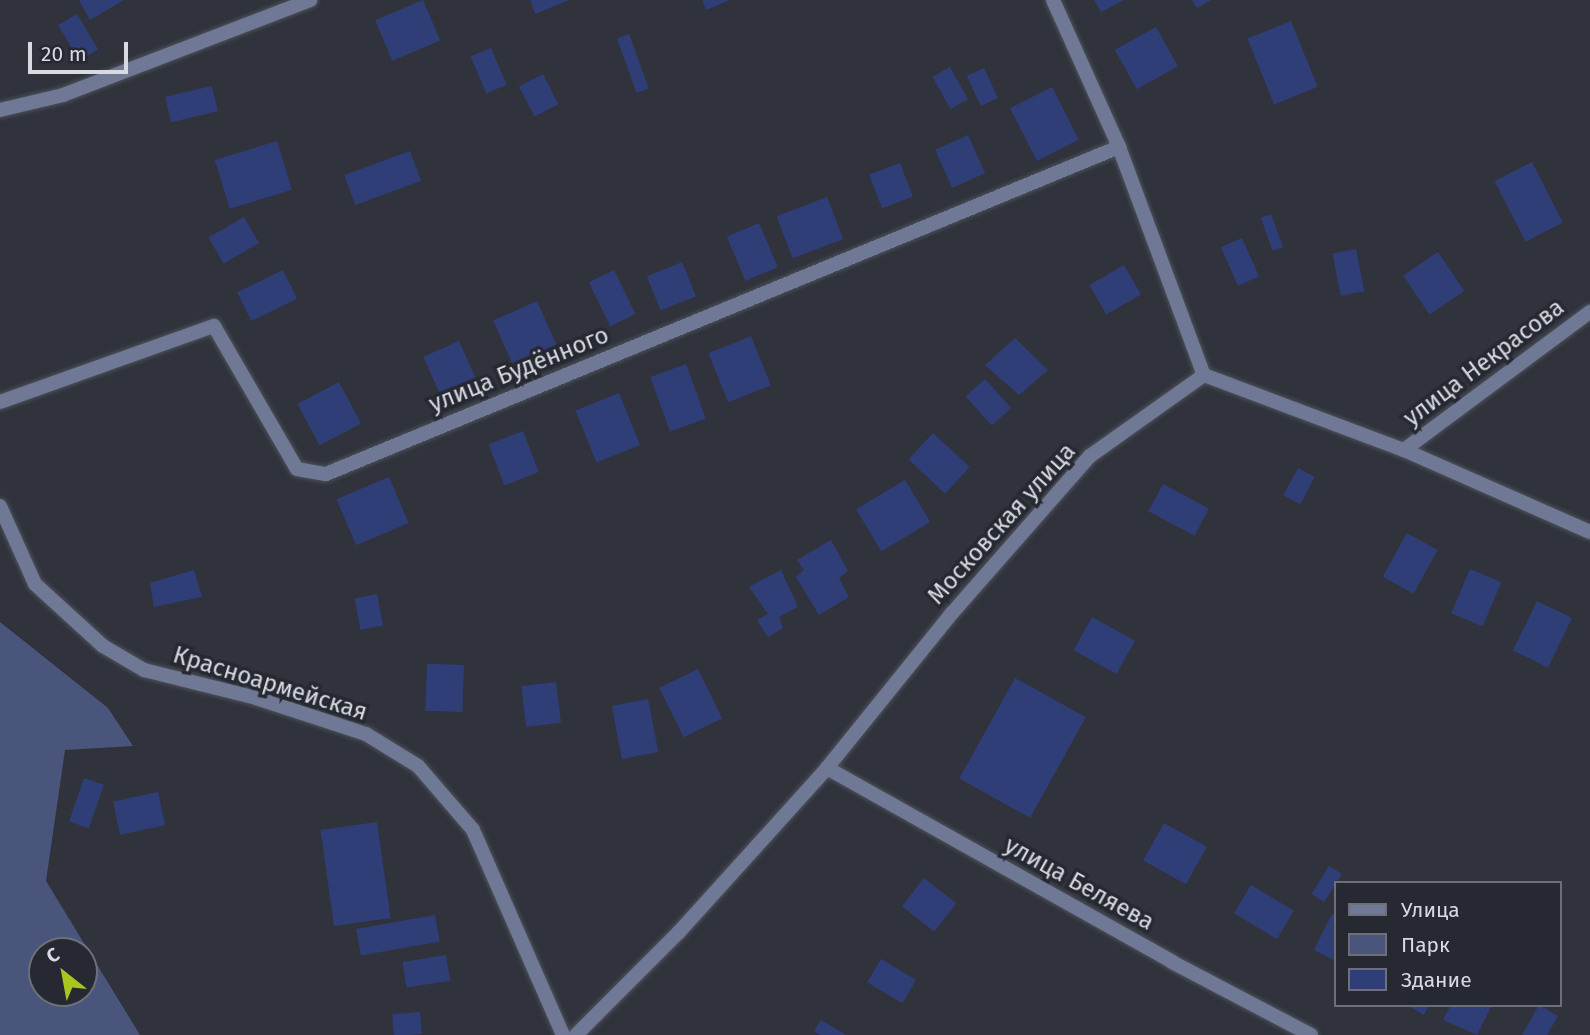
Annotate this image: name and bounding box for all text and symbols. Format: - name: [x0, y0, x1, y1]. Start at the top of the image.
- scale bar: [32, 28, 131, 72]
- text: 20 m: [41, 41, 87, 67]
- street label: улица Некрасова: [1398, 293, 1570, 433]
- street label: улица Будённого: [425, 321, 613, 419]
- street label: Московская улица: [922, 437, 1082, 611]
- street label: Красноармейская: [169, 641, 371, 727]
- street label: улица Беляева: [999, 831, 1159, 937]
- legend: [1334, 881, 1562, 1007]
- text: Улица: [1401, 897, 1460, 923]
- text: Парк: [1401, 932, 1450, 958]
- north arrow: [28, 937, 98, 1007]
- text: С: [42, 943, 64, 968]
- text: Здание: [1401, 967, 1472, 993]

